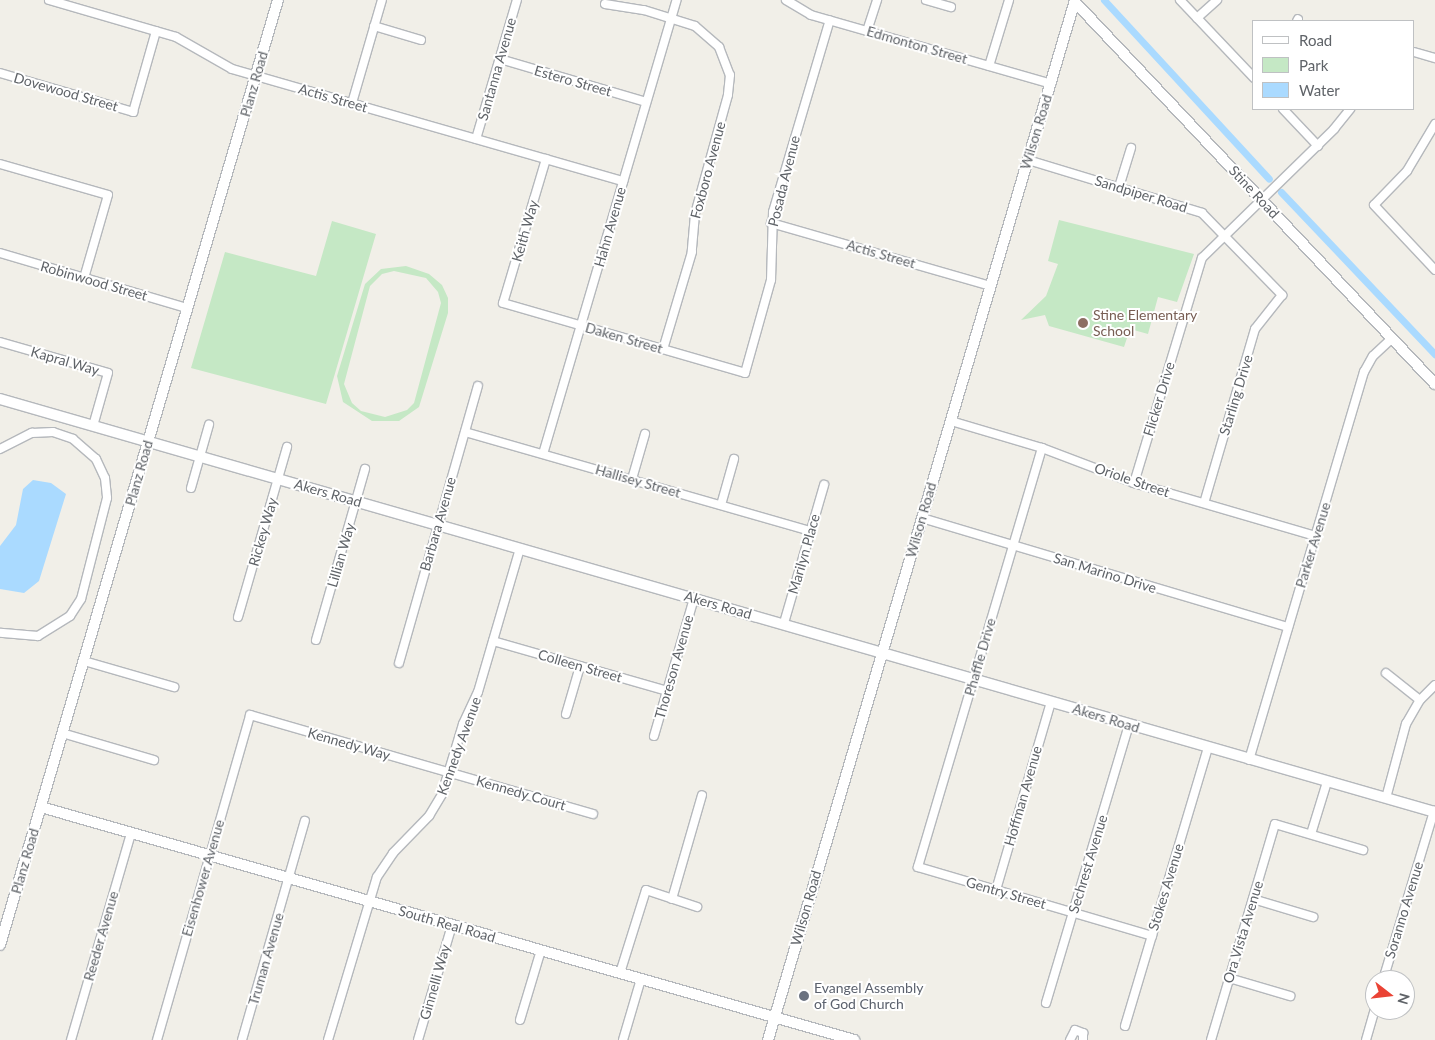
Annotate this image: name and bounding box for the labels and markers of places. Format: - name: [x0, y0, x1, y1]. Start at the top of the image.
- place label: Stine Elementary School: [1093, 307, 1197, 340]
- marker: Stine Elementary School: [1077, 317, 1089, 329]
- place label: Evangel Assembly of God Church: [814, 980, 924, 1012]
- marker: Evangel Assembly of God Church: [798, 990, 810, 1002]

